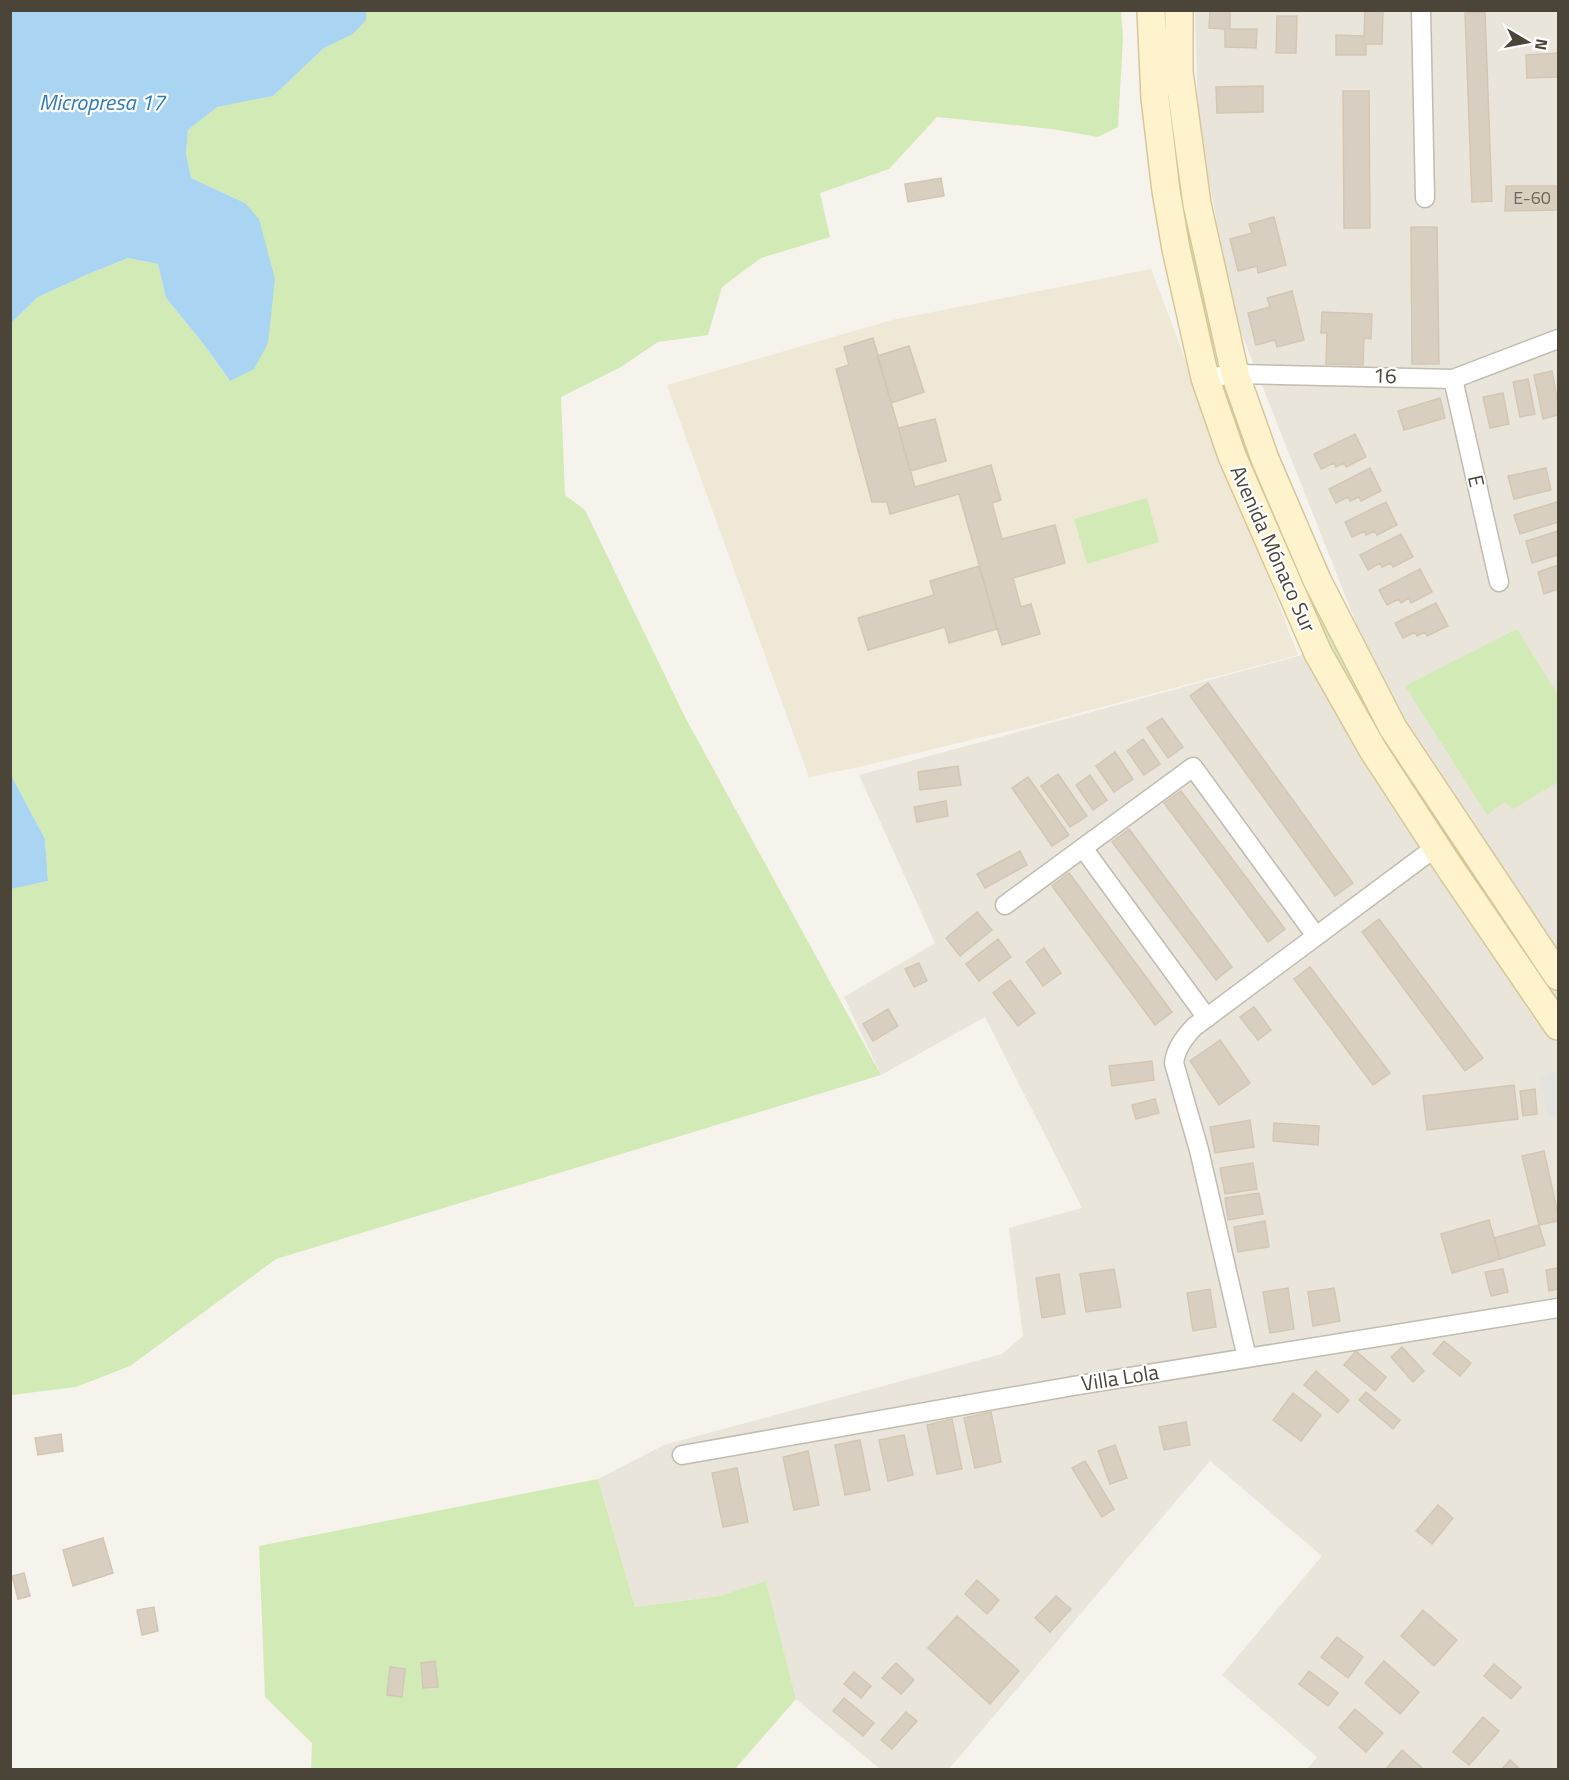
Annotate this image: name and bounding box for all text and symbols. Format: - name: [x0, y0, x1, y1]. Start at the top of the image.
- north arrow: [1497, 12, 1557, 72]
- text: N: [1529, 37, 1555, 52]
- water label: Micropresa 17: [39, 85, 167, 119]
- house number: E-60: [1513, 184, 1551, 211]
- street label: 16: [1373, 359, 1397, 391]
- street label: Avenida Mónaco Sur: [1223, 460, 1325, 637]
- street label: E: [1460, 472, 1494, 490]
- street label: Villa Lola: [1079, 1355, 1161, 1399]

